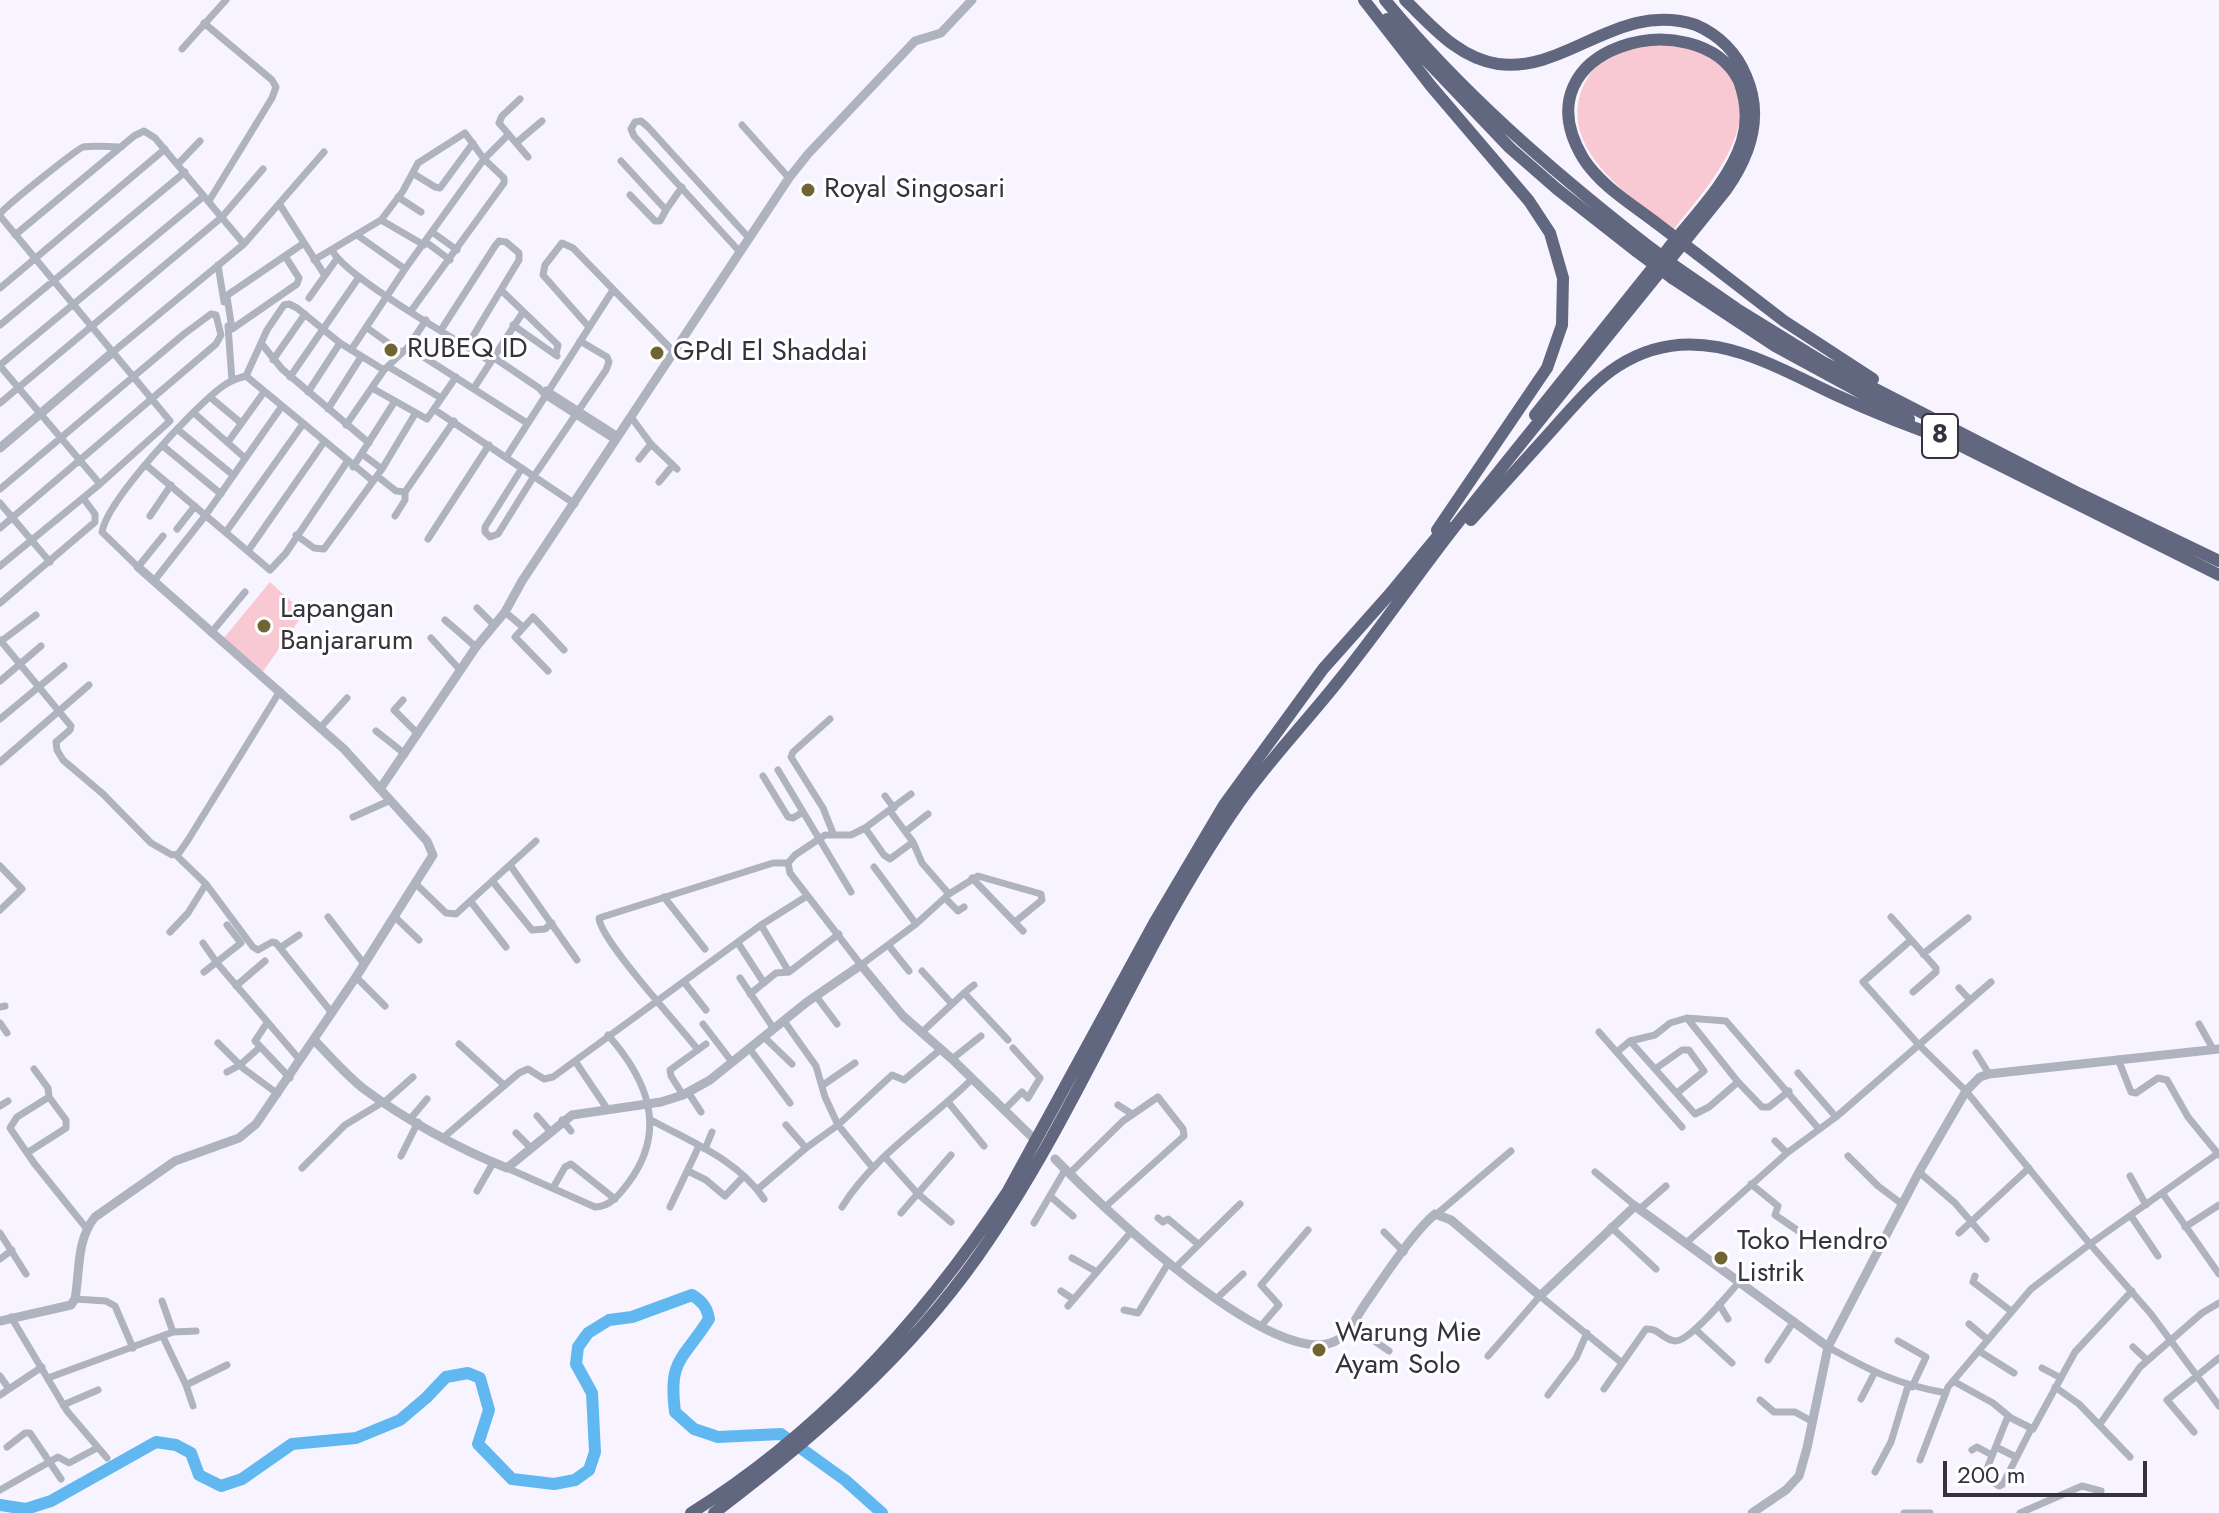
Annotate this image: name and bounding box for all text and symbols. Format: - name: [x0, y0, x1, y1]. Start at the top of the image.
- place label: Royal Singosari: [824, 173, 1005, 207]
- marker: Royal Singosari: [799, 181, 817, 199]
- place label: RUBEQ ID: [407, 333, 528, 367]
- place label: GPdI El Shaddai: [673, 336, 868, 370]
- marker: RUBEQ ID: [382, 341, 400, 359]
- marker: GPdI El Shaddai: [648, 344, 666, 362]
- road number: 8: [1922, 414, 1958, 458]
- place label: Lapangan Banjararum: [280, 593, 413, 659]
- marker: Lapangan Banjararum: [255, 617, 273, 635]
- place label: Toko Hendro Listrik: [1737, 1225, 1888, 1291]
- marker: Toko Hendro Listrik: [1712, 1249, 1730, 1267]
- place label: Warung Mie Ayam Solo: [1335, 1317, 1481, 1383]
- marker: Warung Mie Ayam Solo: [1310, 1341, 1328, 1359]
- scale bar: [1947, 1445, 2151, 1495]
- text: 200 m: [1957, 1457, 2025, 1492]

